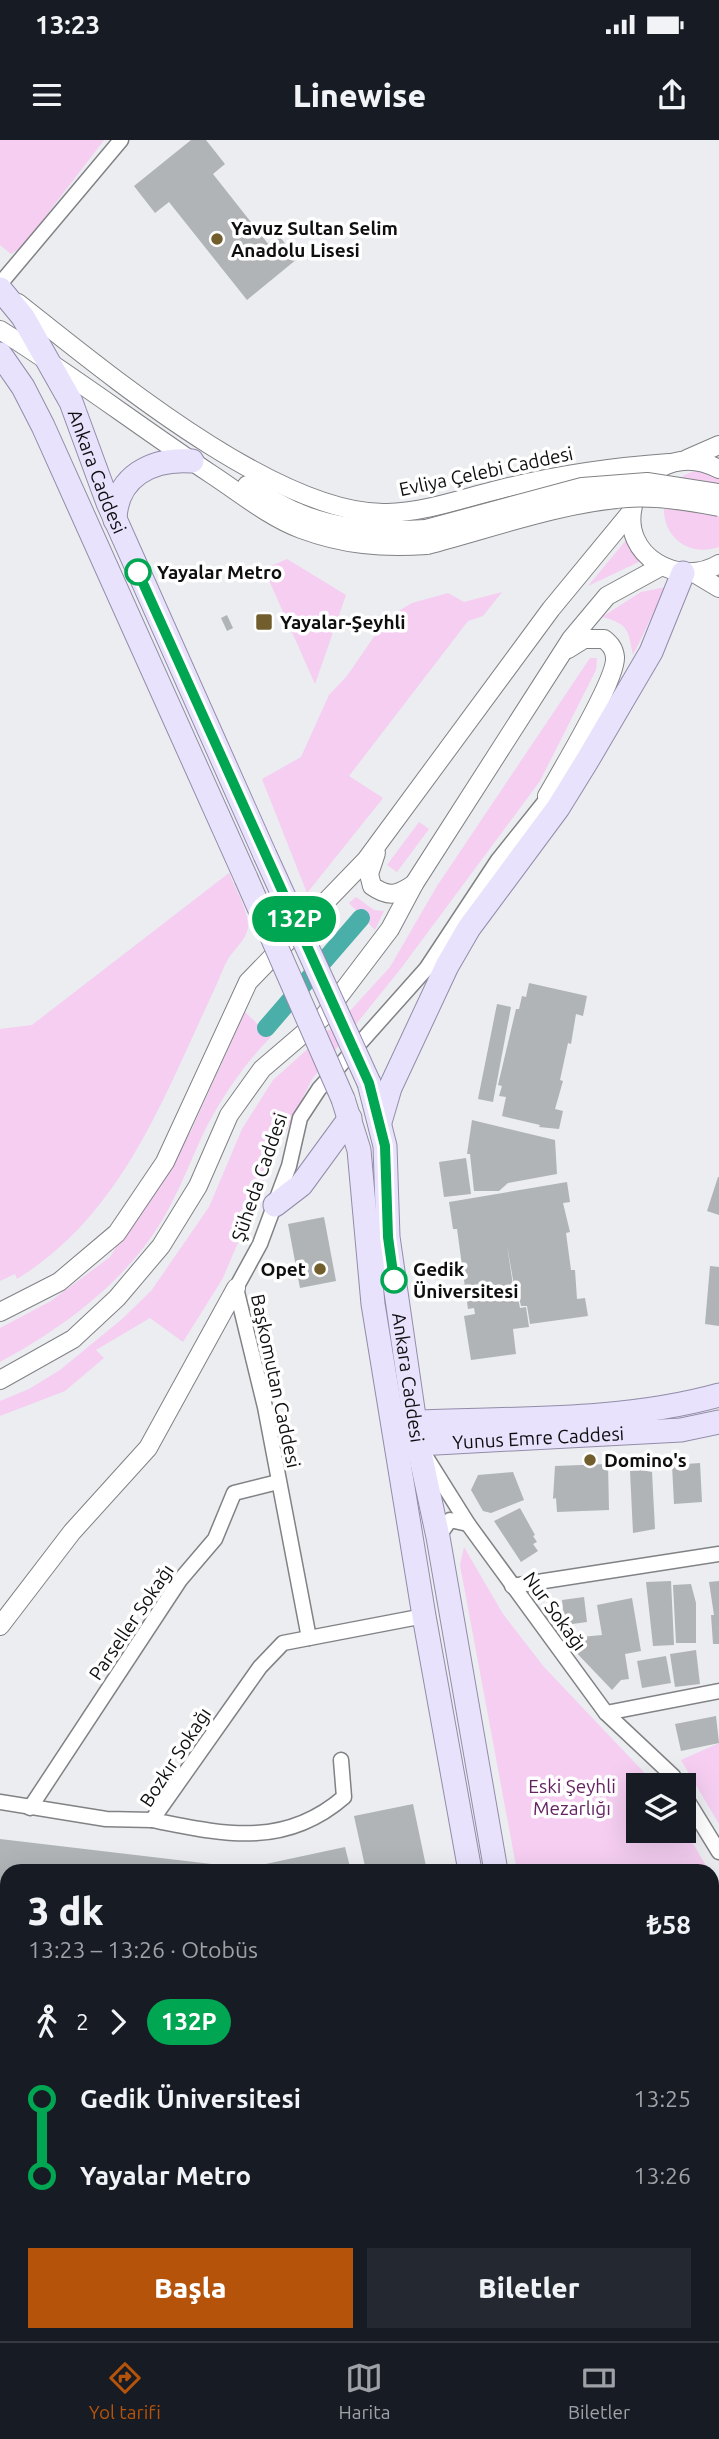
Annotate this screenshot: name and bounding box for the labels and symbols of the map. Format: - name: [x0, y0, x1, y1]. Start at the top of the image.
- place label: Yavuz Sultan Selim Anadolu Lisesi: [231, 217, 398, 261]
- marker: Yavuz Sultan Selim Anadolu Lisesi: [209, 231, 225, 247]
- street label: Ankara Caddesi: [64, 406, 131, 537]
- street label: Evliya Çelebi Caddesi: [397, 442, 575, 500]
- marker: Yayalar Metro: [125, 559, 151, 585]
- place label: Yayalar Metro: [157, 561, 282, 583]
- place label: Yayalar-Şeyhli: [280, 611, 406, 633]
- marker: Yayalar-Şeyhli: [254, 612, 274, 632]
- line badge: 132P: [245, 896, 343, 942]
- street label: Şüheda Caddesi: [227, 1110, 291, 1244]
- place label: Opet: [261, 1258, 306, 1280]
- place label: Gedik Üniversitesi: [413, 1258, 519, 1302]
- marker: Opet: [312, 1261, 328, 1277]
- marker: Gedik Üniversitesi: [381, 1267, 407, 1293]
- street label: Başkomutan Caddesi: [247, 1292, 305, 1470]
- street label: Ankara Caddesi: [388, 1311, 429, 1444]
- street label: Yunus Emre Caddesi: [452, 1422, 625, 1453]
- place label: Domino's: [604, 1449, 687, 1471]
- marker: Domino's: [582, 1452, 598, 1468]
- street label: Parseller Sokağı: [84, 1560, 178, 1684]
- street label: Nur Sokağı: [519, 1567, 591, 1655]
- street label: Bozkır Sokağı: [135, 1703, 215, 1811]
- park label: Eski Şeyhli Mezarlığı: [528, 1775, 616, 1819]

